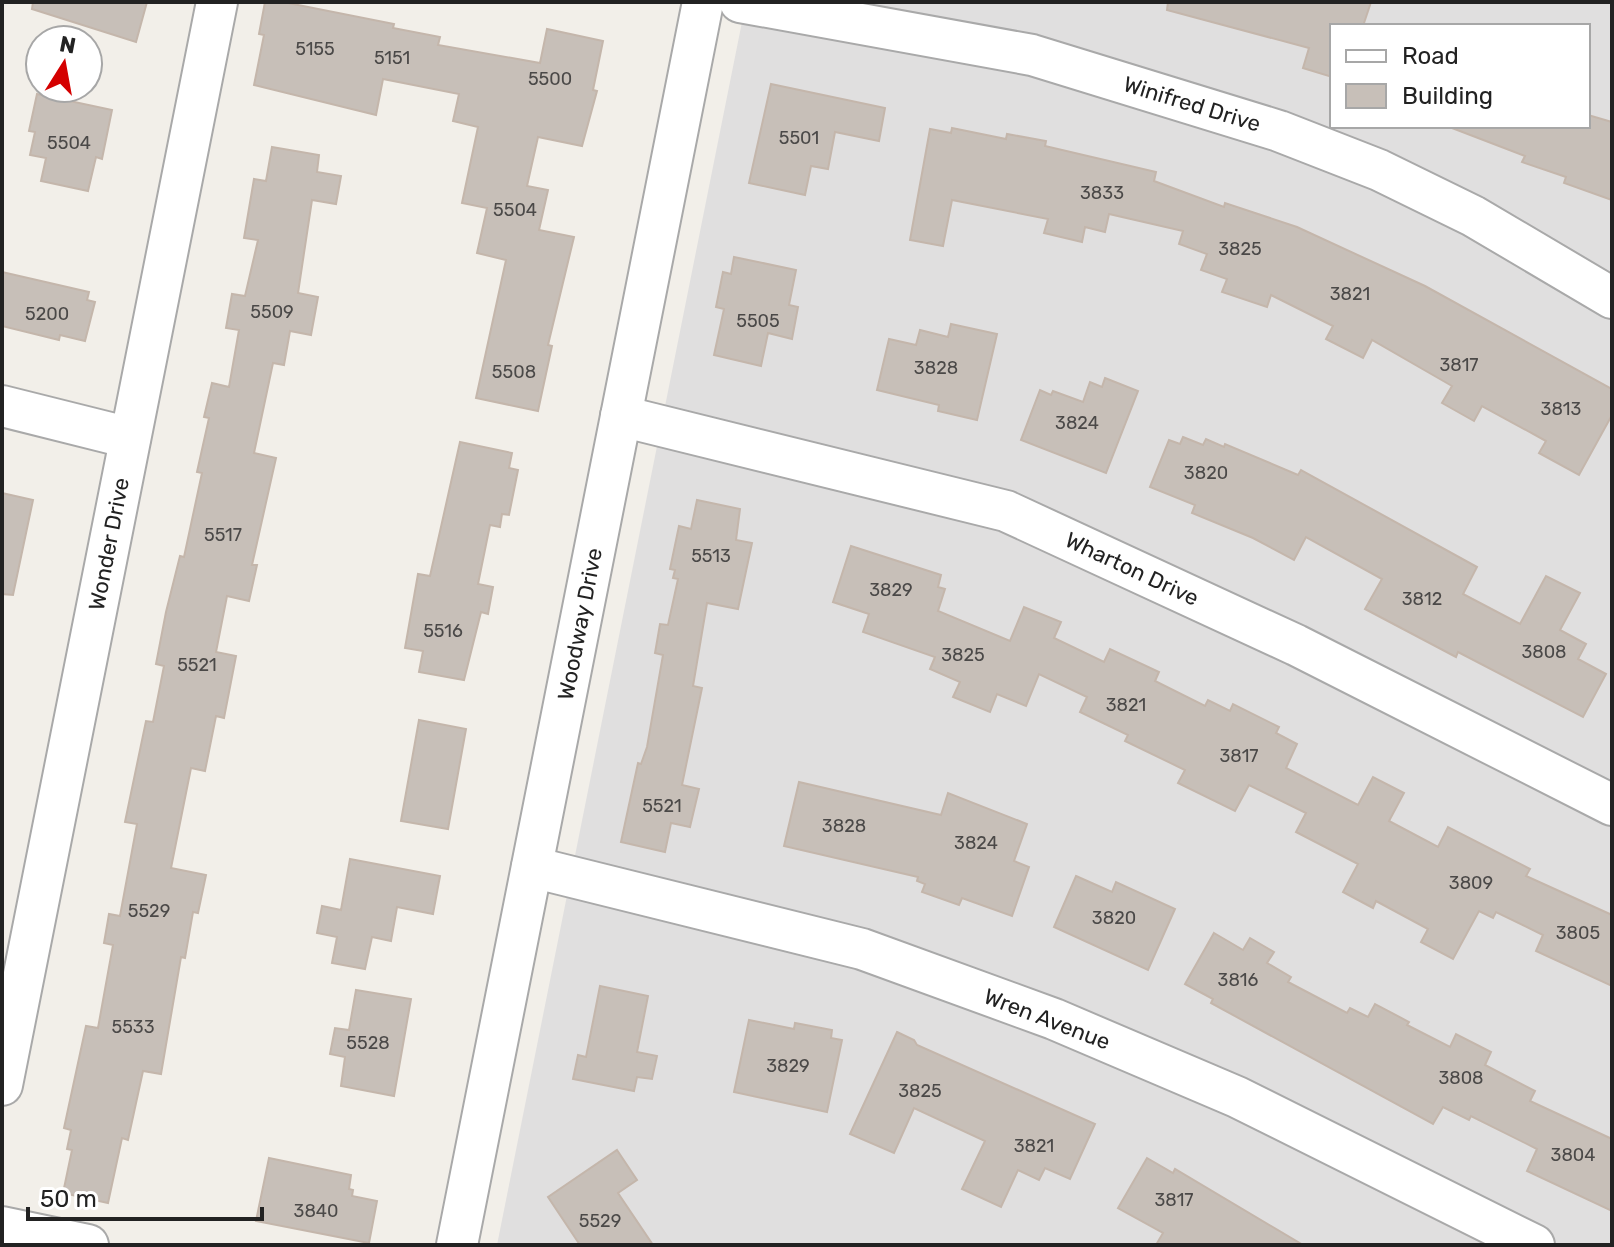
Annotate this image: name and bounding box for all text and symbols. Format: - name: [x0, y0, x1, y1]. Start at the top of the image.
- north arrow: [24, 24, 104, 104]
- legend: [1330, 24, 1590, 128]
- text: N: [57, 30, 78, 60]
- house number: 5155: [295, 38, 335, 60]
- text: Road: [1402, 42, 1459, 70]
- house number: 5151: [374, 47, 410, 69]
- house number: 5500: [528, 68, 572, 90]
- street label: Winifred Drive: [1120, 70, 1264, 138]
- text: Building: [1402, 82, 1493, 110]
- house number: 5501: [779, 127, 819, 149]
- house number: 5504: [47, 132, 91, 154]
- house number: 3833: [1080, 182, 1124, 204]
- house number: 5504: [493, 199, 537, 221]
- house number: 3825: [1218, 238, 1262, 260]
- house number: 3821: [1330, 283, 1370, 305]
- house number: 5509: [250, 301, 294, 323]
- house number: 5200: [25, 303, 69, 325]
- house number: 5505: [736, 310, 780, 332]
- house number: 3817: [1439, 354, 1479, 376]
- house number: 3828: [914, 357, 958, 379]
- house number: 5508: [492, 361, 536, 383]
- house number: 3813: [1541, 398, 1581, 420]
- house number: 3824: [1055, 412, 1099, 434]
- house number: 3820: [1184, 462, 1228, 484]
- street label: Wonder Drive: [83, 475, 135, 613]
- house number: 5517: [204, 524, 242, 546]
- street label: Wharton Drive: [1061, 526, 1203, 612]
- house number: 5513: [691, 545, 731, 567]
- street label: Woodway Drive: [552, 546, 608, 702]
- house number: 3829: [869, 579, 913, 601]
- house number: 3812: [1402, 588, 1442, 610]
- house number: 5516: [423, 620, 463, 642]
- house number: 3808: [1521, 641, 1567, 663]
- house number: 3825: [941, 644, 985, 666]
- house number: 5521: [177, 654, 217, 676]
- house number: 3821: [1106, 694, 1146, 716]
- house number: 3817: [1219, 745, 1259, 767]
- house number: 5521: [642, 795, 682, 817]
- house number: 3828: [822, 815, 866, 837]
- house number: 3824: [954, 832, 998, 854]
- house number: 3809: [1449, 872, 1493, 894]
- house number: 5529: [128, 900, 170, 922]
- house number: 3820: [1092, 907, 1136, 929]
- house number: 3805: [1556, 922, 1600, 944]
- house number: 3816: [1218, 969, 1259, 991]
- street label: Wren Avenue: [980, 983, 1114, 1055]
- house number: 5533: [111, 1016, 155, 1038]
- house number: 5528: [346, 1032, 390, 1054]
- house number: 3829: [766, 1055, 810, 1077]
- house number: 3808: [1438, 1067, 1484, 1089]
- house number: 3825: [898, 1080, 942, 1102]
- house number: 3821: [1014, 1135, 1054, 1157]
- house number: 3804: [1551, 1144, 1595, 1166]
- scale bar: [28, 1171, 262, 1221]
- text: 50 m: [40, 1185, 97, 1213]
- house number: 3817: [1154, 1189, 1194, 1211]
- house number: 3840: [294, 1200, 338, 1222]
- house number: 5529: [579, 1210, 621, 1232]

